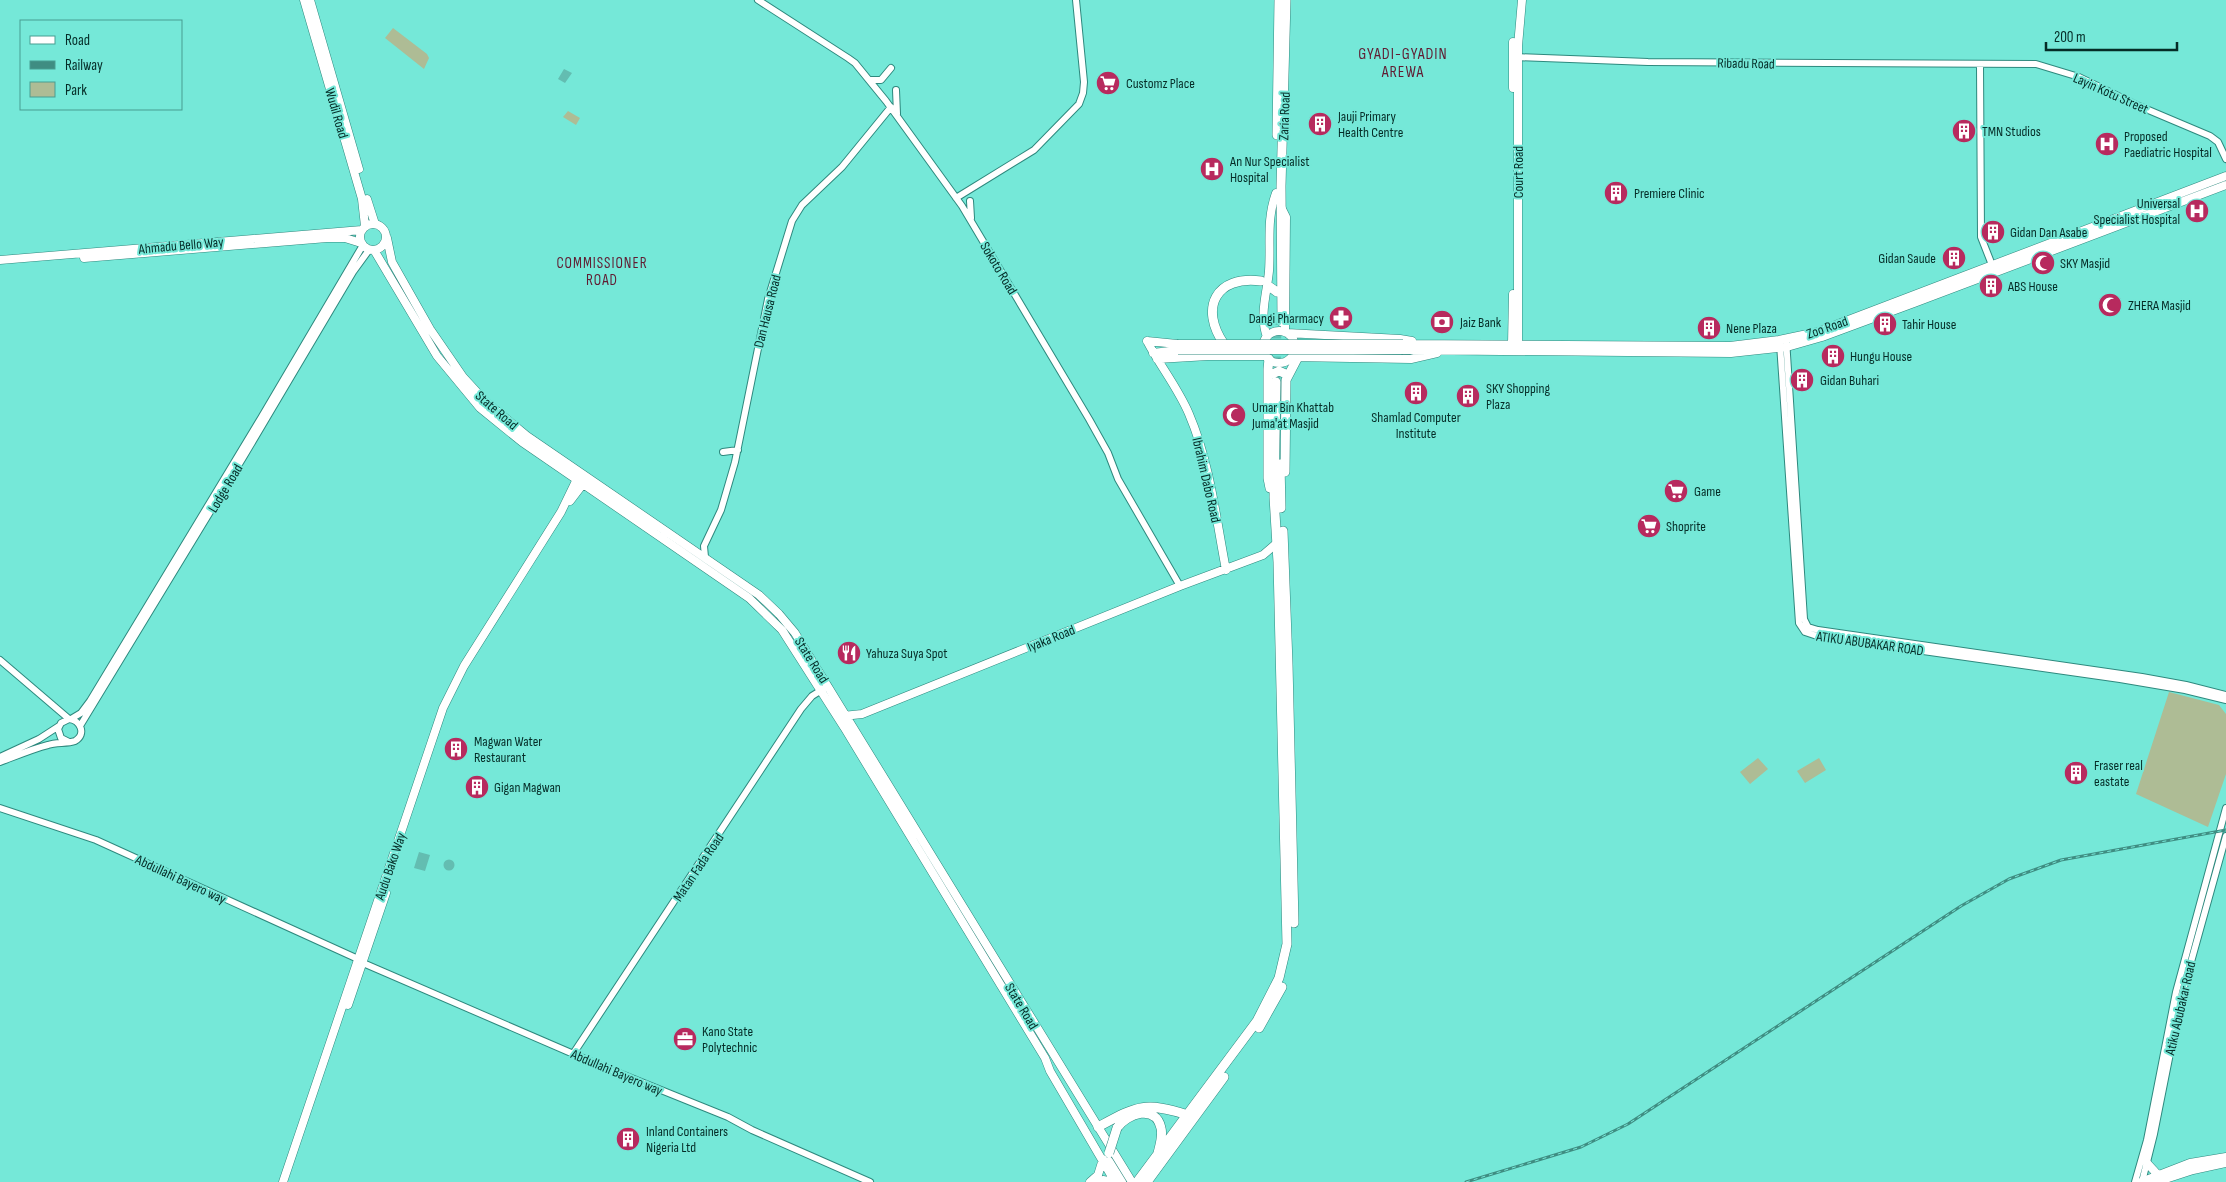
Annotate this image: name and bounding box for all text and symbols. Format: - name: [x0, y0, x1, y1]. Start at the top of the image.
- legend: [20, 20, 182, 110]
- scale bar: [2046, 20, 2177, 52]
- text: 200 m: [2054, 28, 2086, 47]
- text: Road: [65, 31, 90, 50]
- district label: GYADI-GYADIN AREWA: [1358, 45, 1448, 82]
- street label: Ribadu Road: [1717, 54, 1775, 73]
- text: Railway: [65, 56, 103, 75]
- street label: Layin Kotu Street: [2071, 69, 2151, 118]
- supermarket icon: Customz Place: [1095, 70, 1121, 96]
- place label: Customz Place: [1126, 75, 1195, 92]
- text: Park: [65, 81, 87, 100]
- street label: Wudil Road: [321, 86, 352, 140]
- street label: Zaria Road: [1275, 91, 1294, 141]
- place label: Jauji Primary Health Centre: [1337, 108, 1403, 141]
- building icon: Jauji Primary Health Centre: [1307, 111, 1333, 137]
- building icon: TMN Studios: [1951, 118, 1977, 144]
- place label: TMN Studios: [1982, 123, 2041, 140]
- place label: Proposed Paediatric Hospital: [2124, 128, 2212, 161]
- hospital icon: Proposed Paediatric Hospital: [2094, 131, 2120, 157]
- street label: Court Road: [1510, 146, 1527, 198]
- place label: An Nur Specialist Hospital: [1229, 153, 1310, 186]
- hospital icon: An Nur Specialist Hospital: [1199, 156, 1225, 182]
- building icon: Premiere Clinic: [1603, 180, 1629, 206]
- place label: Premiere Clinic: [1634, 185, 1705, 202]
- place label: Universal Specialist Hospital: [2093, 195, 2180, 228]
- hospital icon: Universal Specialist Hospital: [2184, 198, 2210, 224]
- building icon: Gidan Dan Asabe: [1980, 219, 2006, 245]
- place label: Gidan Dan Asabe: [2010, 224, 2087, 241]
- street label: Ahmadu Bello Way: [137, 233, 225, 258]
- street label: Sokoto Road: [976, 239, 1021, 298]
- building icon: Gidan Saude: [1941, 245, 1967, 271]
- place label: Gidan Saude: [1878, 250, 1936, 267]
- mosque icon: SKY Masjid: [2030, 250, 2056, 276]
- district label: COMMISSIONER ROAD: [556, 254, 648, 290]
- place label: SKY Masjid: [2060, 255, 2110, 272]
- street label: Dan Hausa Road: [750, 273, 785, 349]
- building icon: ABS House: [1978, 273, 2004, 299]
- place label: ABS House: [2007, 278, 2058, 295]
- mosque icon: ZHERA Masjid: [2097, 292, 2123, 318]
- place label: ZHERA Masjid: [2128, 297, 2191, 314]
- pharmacy icon: Dangi Pharmacy: [1328, 305, 1354, 331]
- bank icon: Jaiz Bank: [1429, 309, 1455, 335]
- place label: Dangi Pharmacy: [1249, 310, 1325, 327]
- building icon: Tahir House: [1872, 311, 1898, 337]
- street label: Zoo Road: [1804, 312, 1850, 342]
- place label: Jaiz Bank: [1459, 314, 1502, 331]
- building icon: Nene Plaza: [1696, 315, 1722, 341]
- place label: Tahir House: [1902, 316, 1956, 333]
- place label: Nene Plaza: [1726, 320, 1777, 337]
- building icon: Hungu House: [1820, 343, 1846, 369]
- place label: Hungu House: [1850, 348, 1912, 365]
- building icon: Gidan Buhari: [1789, 367, 1815, 393]
- place label: Gidan Buhari: [1820, 372, 1879, 389]
- building icon: Shamlad Computer Institute: [1403, 380, 1429, 406]
- place label: SKY Shopping Plaza: [1486, 380, 1550, 413]
- building icon: SKY Shopping Plaza: [1455, 383, 1481, 409]
- street label: State Road: [472, 387, 522, 434]
- place label: Umar Bin Khattab Juma'at Masjid: [1251, 399, 1334, 432]
- mosque icon: Umar Bin Khattab Juma'at Masjid: [1221, 402, 1247, 428]
- place label: Shamlad Computer Institute: [1371, 409, 1461, 442]
- street label: Ibrahim Dabo Road: [1188, 436, 1225, 525]
- street label: Lodge Road: [204, 461, 247, 516]
- supermarket icon: Game: [1663, 478, 1689, 504]
- place label: Game: [1694, 483, 1721, 500]
- supermarket icon: Shoprite: [1636, 513, 1662, 539]
- place label: Shoprite: [1666, 518, 1706, 535]
- street label: Iyaka Road: [1025, 621, 1078, 656]
- street label: ATIKU ABUBAKAR ROAD: [1814, 627, 1925, 659]
- street label: State Road: [791, 634, 832, 686]
- restaurant icon: Yahuza Suya Spot: [836, 640, 862, 666]
- place label: Yahuza Suya Spot: [866, 645, 948, 662]
- place label: Magwan Water Restaurant: [474, 733, 542, 766]
- building icon: Magwan Water Restaurant: [443, 736, 469, 762]
- place label: Fraser real eastate: [2094, 757, 2143, 790]
- building icon: Fraser real eastate: [2063, 760, 2089, 786]
- building icon: Gigan Magwan: [464, 774, 490, 800]
- place label: Gigan Magwan: [494, 779, 561, 796]
- street label: Audu Bako Way: [371, 830, 410, 903]
- street label: Matan Fada Road: [669, 830, 728, 905]
- street label: Abdullahi Bayero way: [132, 851, 229, 908]
- street label: Atiku Abubakar Road: [2161, 959, 2200, 1058]
- street label: State Road: [1001, 980, 1042, 1033]
- place label: Kano State Polytechnic: [702, 1023, 757, 1056]
- office icon: Kano State Polytechnic: [672, 1026, 698, 1052]
- street label: Abdullahi Bayero way: [568, 1045, 666, 1100]
- place label: Inland Containers Nigeria Ltd: [646, 1123, 728, 1156]
- building icon: Inland Containers Nigeria Ltd: [615, 1126, 641, 1152]

